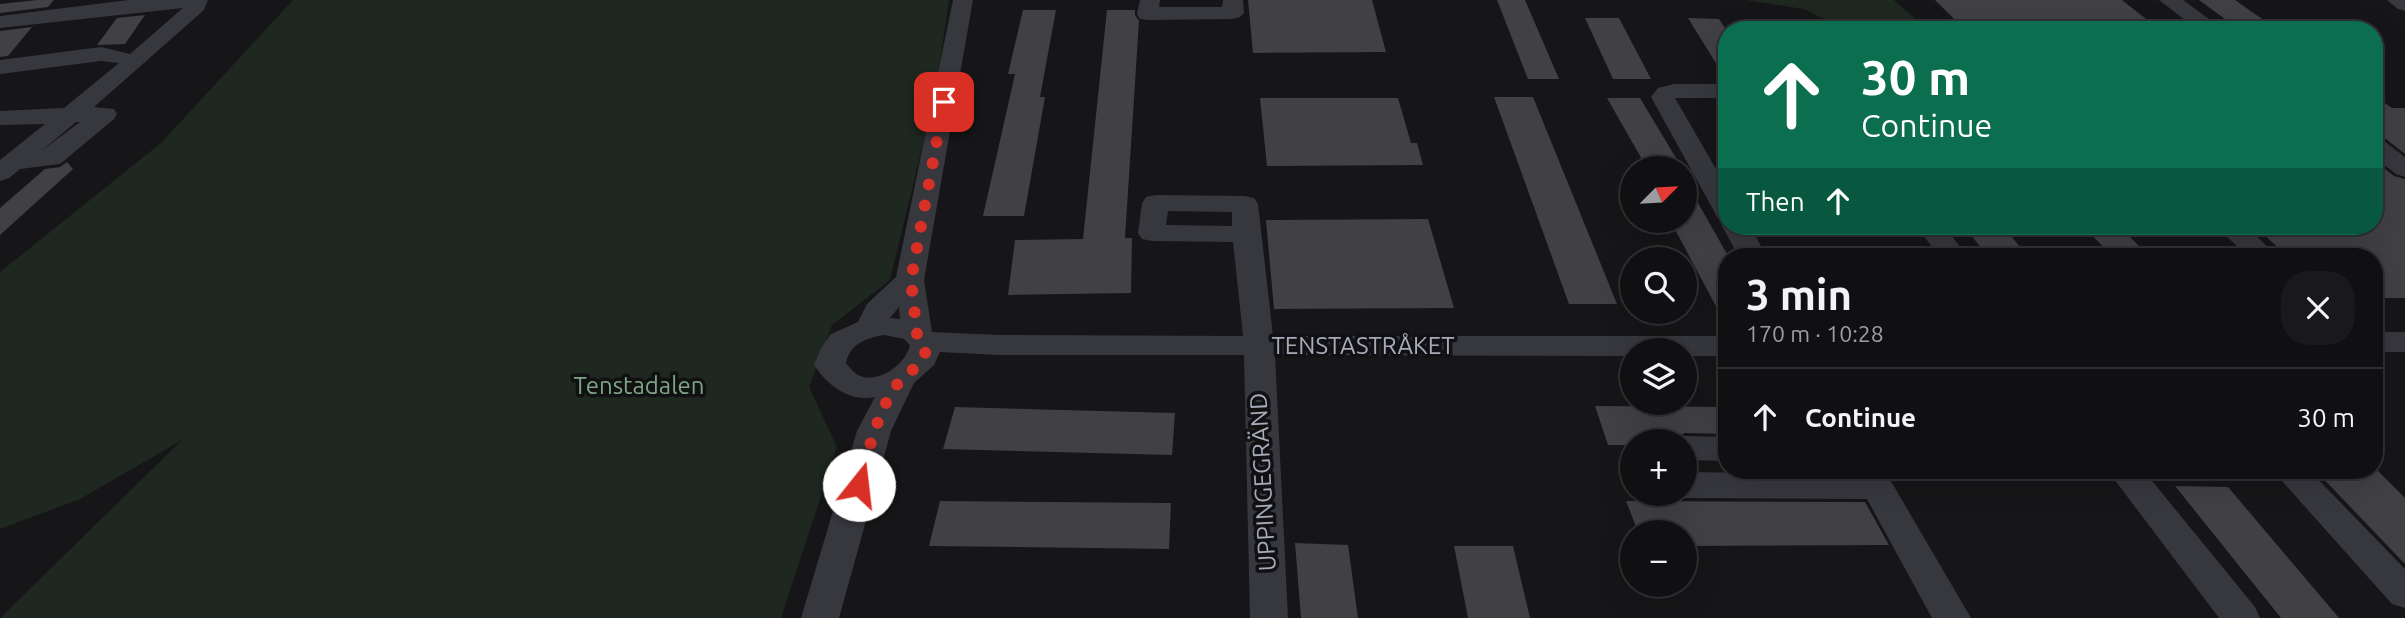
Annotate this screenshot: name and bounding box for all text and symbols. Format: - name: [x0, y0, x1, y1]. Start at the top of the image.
- icon: ahead: [1746, 49, 1837, 140]
- text: 30 m: [1861, 49, 1970, 104]
- pin: [914, 72, 974, 132]
- icon: arrive: [925, 83, 963, 121]
- text: Continue: [1861, 107, 1992, 143]
- north arrow: [1620, 156, 1698, 233]
- map controls: [1620, 156, 1697, 597]
- icon: ahead: [1819, 182, 1857, 220]
- text: Then: [1746, 187, 1805, 216]
- button: search: [1620, 247, 1697, 324]
- text: 3 min: [1746, 271, 1852, 318]
- button: close: [2281, 271, 2355, 345]
- text: 170 m · 10:28: [1746, 321, 1884, 346]
- street label: TENSTASTRÅKET: [1271, 332, 1455, 359]
- button: layers: [1620, 338, 1697, 415]
- park label: Tenstadalen: [574, 372, 704, 399]
- street label: UPPINGEGRÄND: [1244, 392, 1281, 572]
- icon: ahead: [1746, 398, 1784, 436]
- text: Continue: [1805, 403, 1916, 432]
- text: 30 m: [2297, 403, 2355, 432]
- button: +: [1620, 429, 1697, 506]
- position arrow: [822, 448, 896, 522]
- button: −: [1620, 520, 1697, 597]

